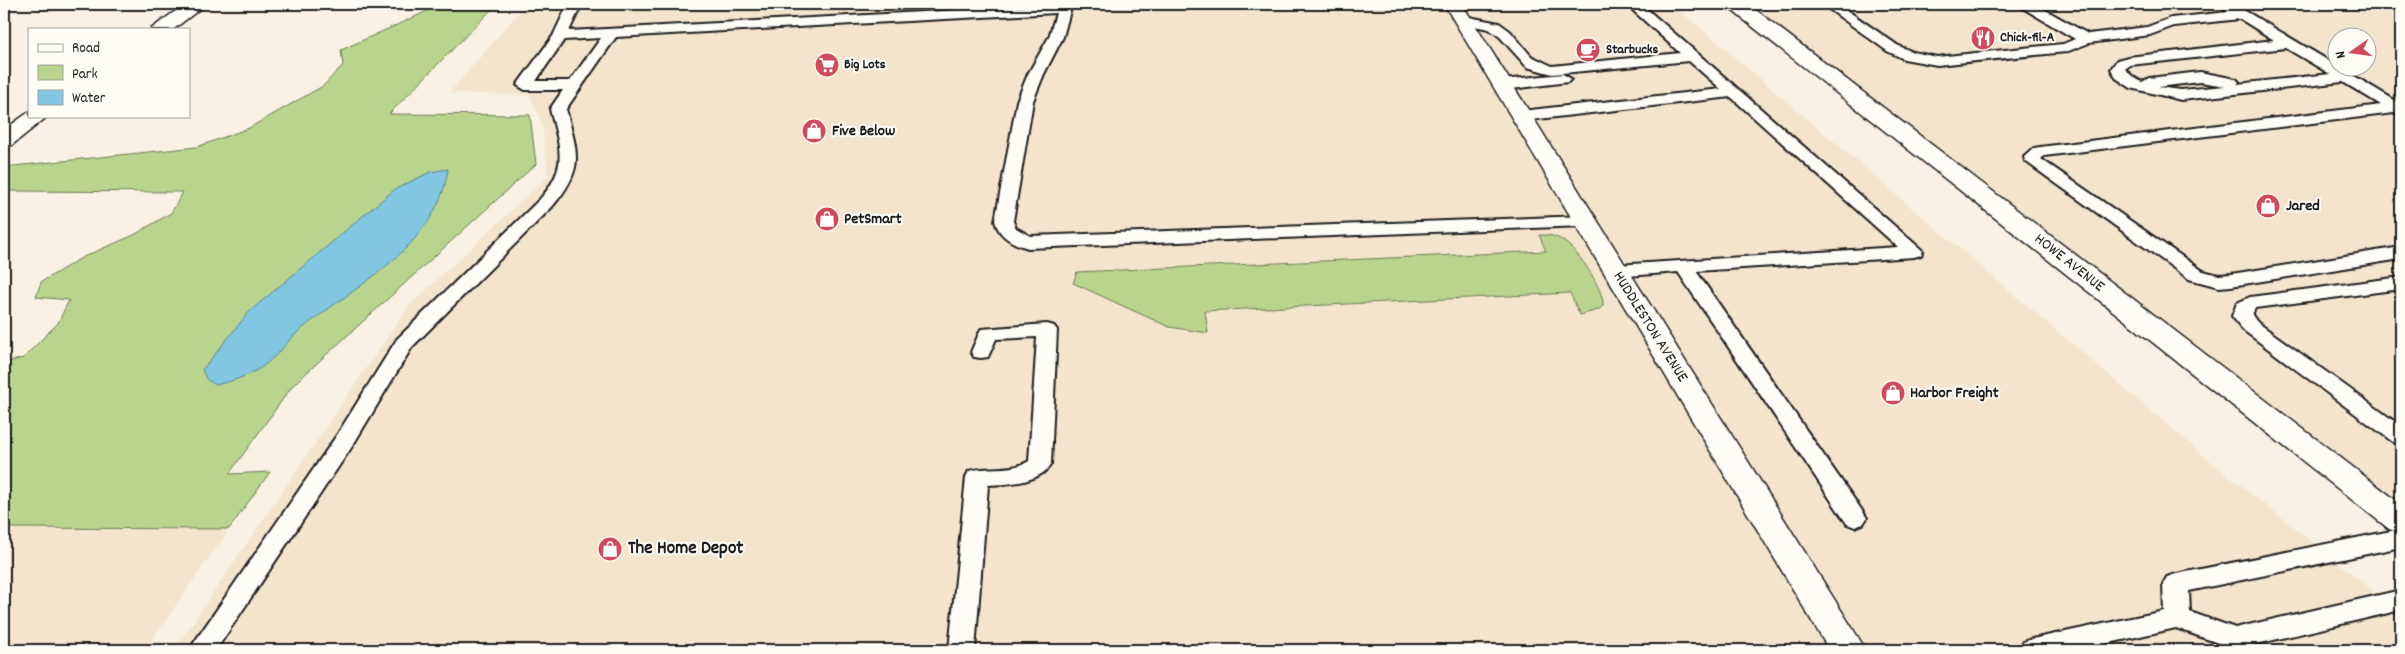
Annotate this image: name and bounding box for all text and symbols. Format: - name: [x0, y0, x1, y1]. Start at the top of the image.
- restaurant icon: Chick-fil-A: [1970, 25, 1996, 51]
- legend: [28, 28, 190, 118]
- place label: Chick-fil-A: [2000, 28, 2055, 48]
- north arrow: [2328, 28, 2378, 78]
- cafe icon: Starbucks: [1575, 37, 1601, 63]
- text: Road: [72, 38, 100, 60]
- place label: Starbucks: [1606, 40, 1659, 60]
- text: N: [2331, 49, 2352, 60]
- supermarket icon: Big Lots: [814, 52, 840, 78]
- place label: Big Lots: [844, 55, 886, 75]
- text: Park: [72, 64, 98, 86]
- text: Water: [72, 88, 106, 110]
- shop icon: Five Below: [801, 118, 827, 144]
- place label: Five Below: [832, 120, 895, 143]
- shop icon: Jared: [2255, 193, 2281, 219]
- place label: Jared: [2286, 195, 2320, 218]
- shop icon: PetSmart: [814, 206, 840, 232]
- place label: PetSmart: [844, 208, 902, 231]
- street label: HOWE AVENUE: [2029, 228, 2110, 298]
- street label: HUDDLESTON AVENUE: [1607, 267, 1694, 388]
- shop icon: Harbor Freight: [1880, 380, 1906, 406]
- place label: Harbor Freight: [1910, 382, 1999, 405]
- shop icon: The Home Depot: [597, 536, 623, 562]
- place label: The Home Depot: [628, 536, 743, 563]

